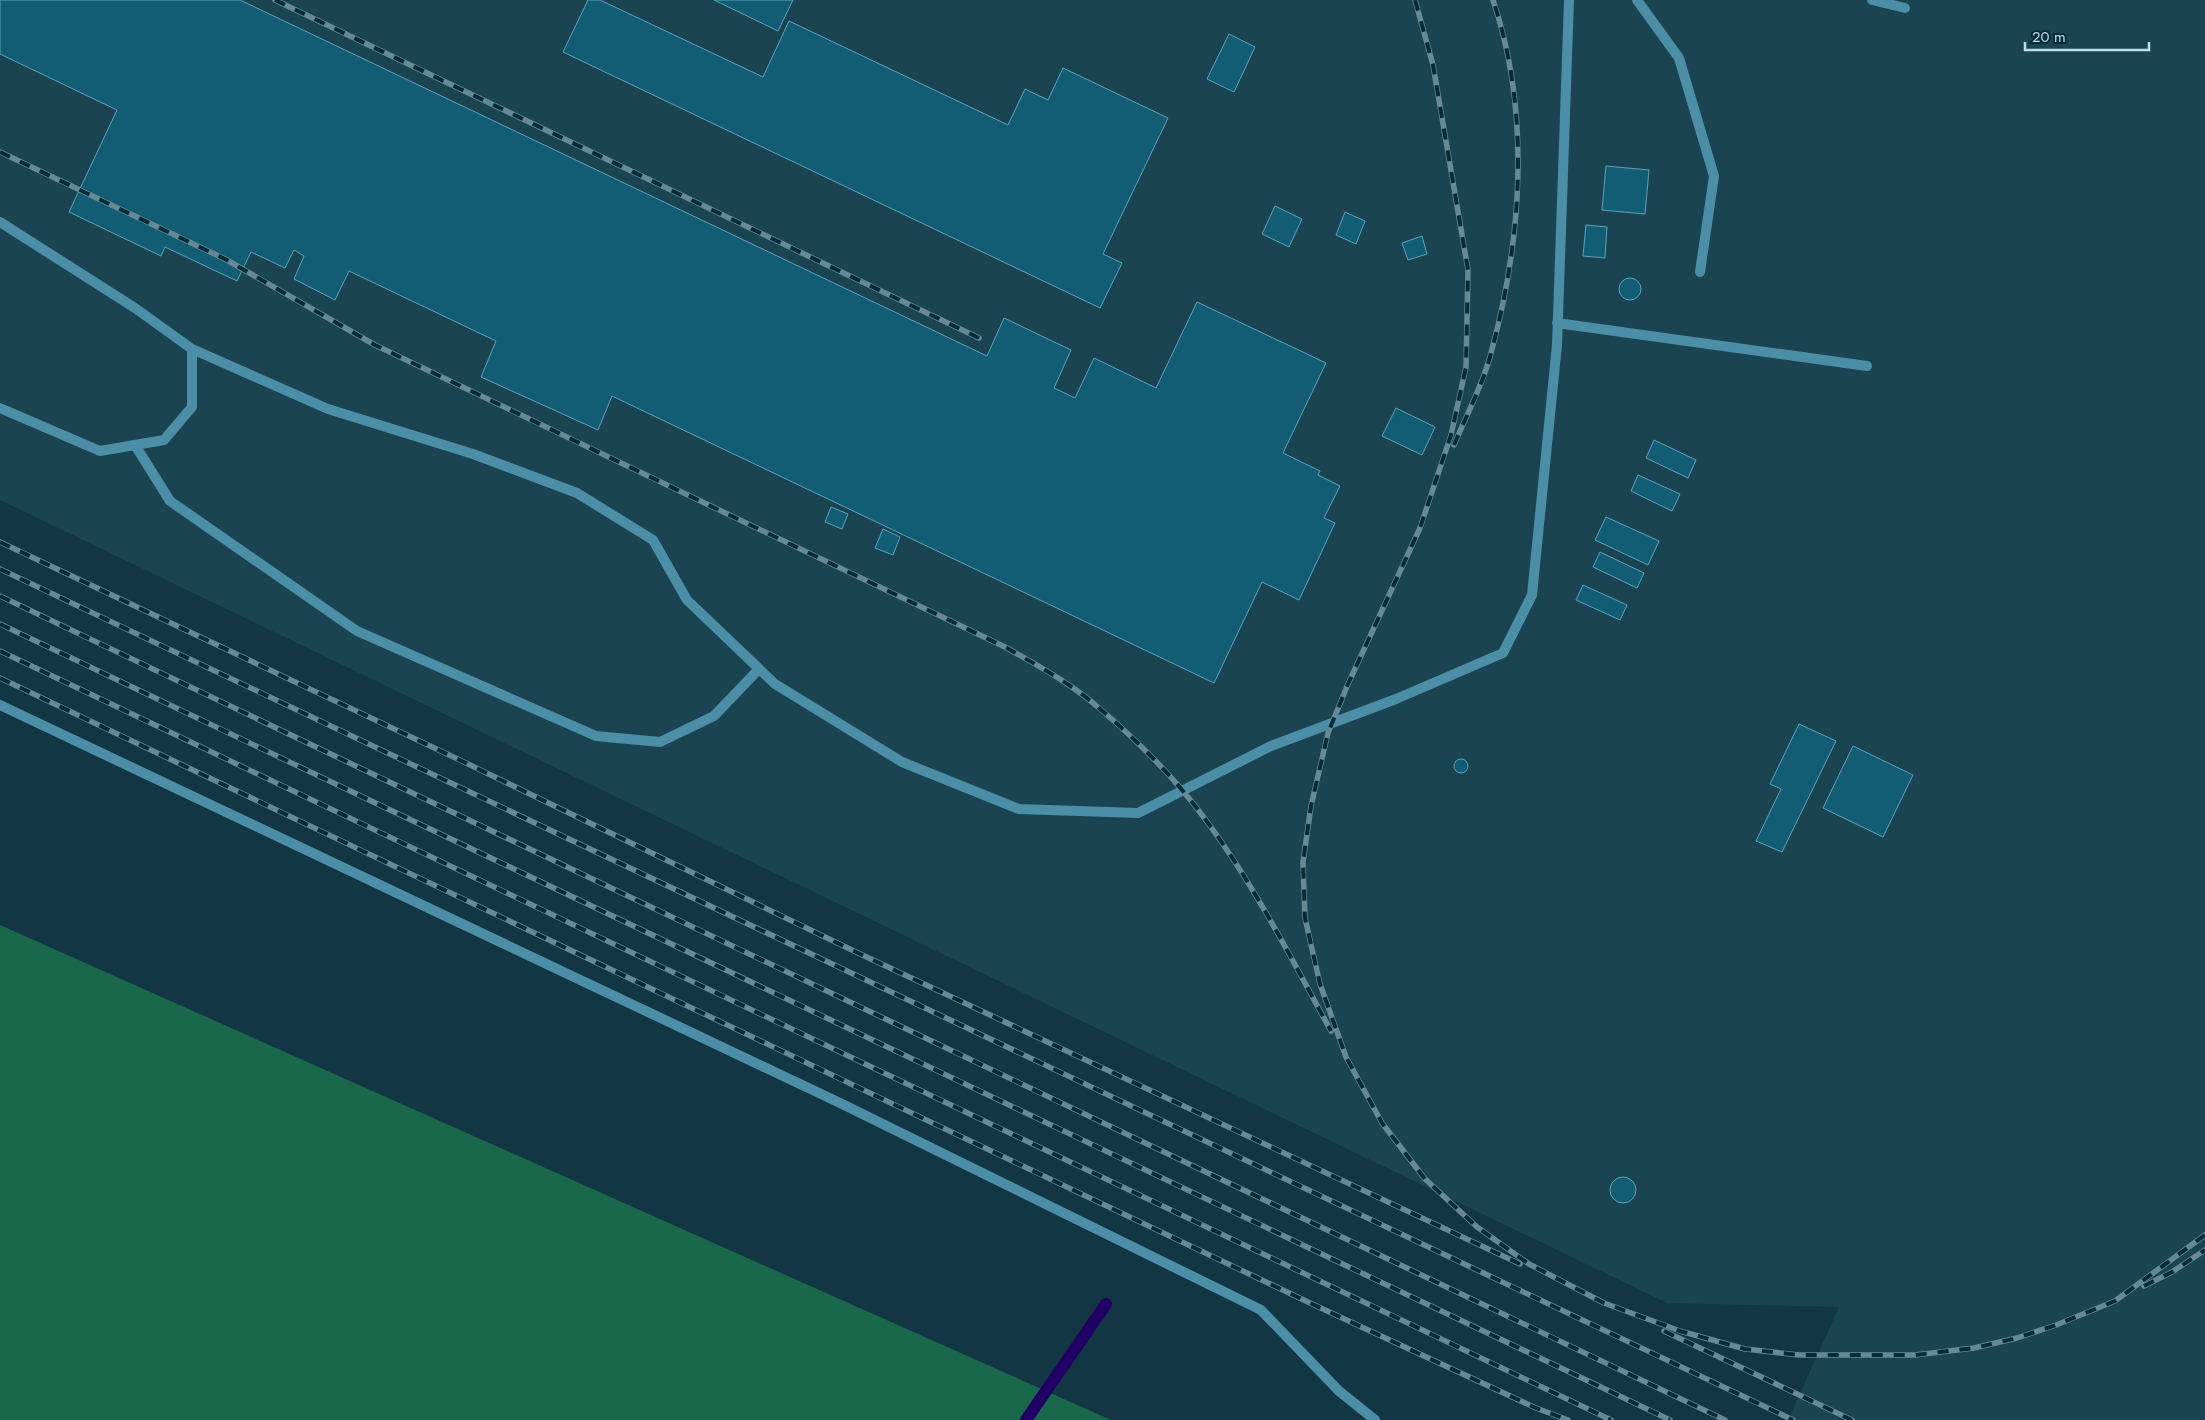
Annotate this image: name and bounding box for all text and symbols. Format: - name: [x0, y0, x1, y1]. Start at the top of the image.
- scale bar: [2025, 20, 2149, 52]
- text: 20 m: [2032, 26, 2066, 48]

